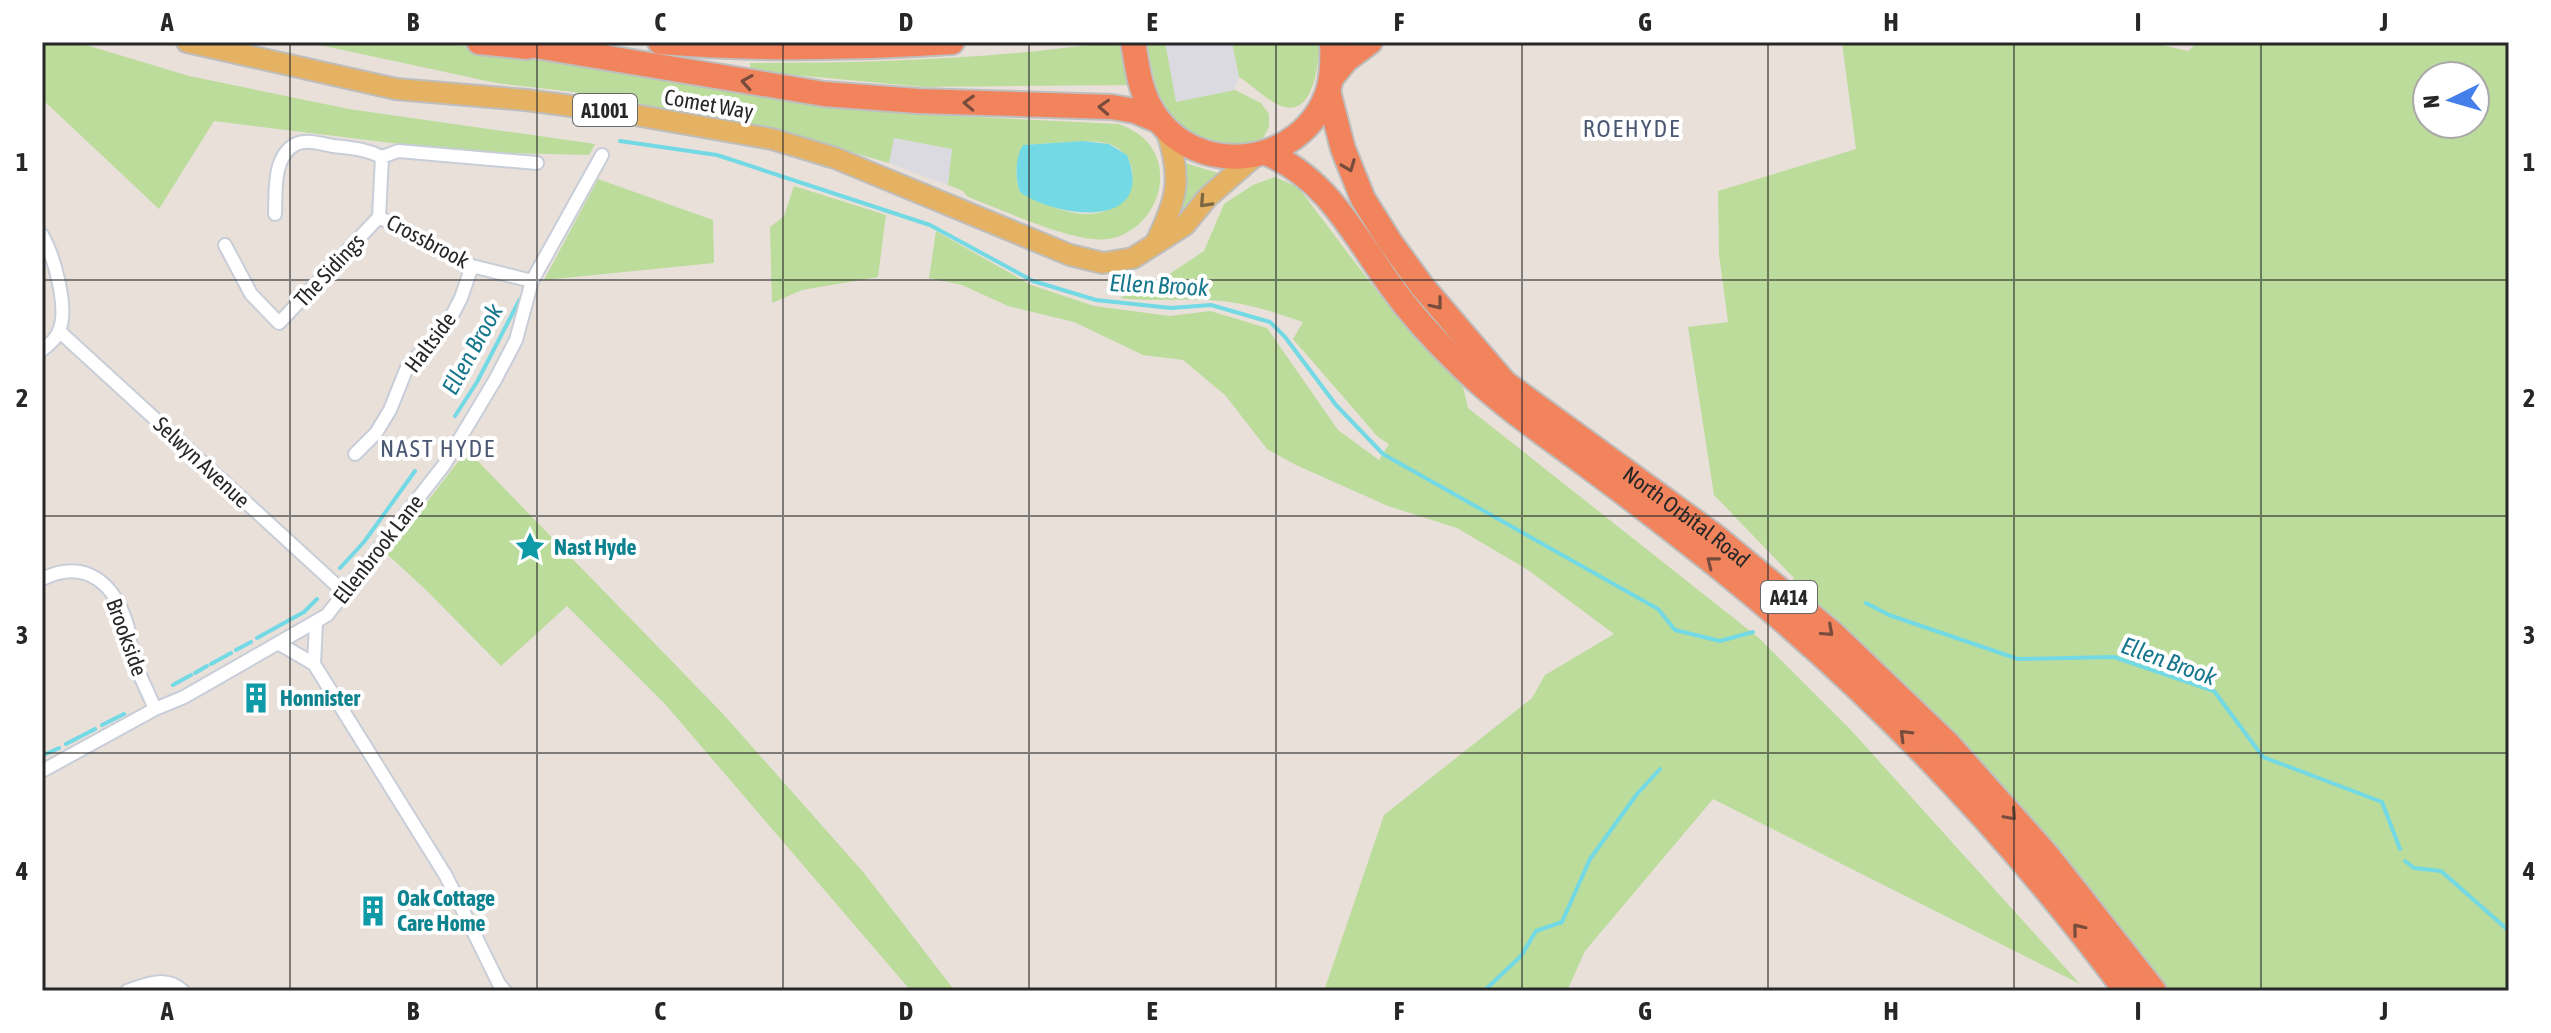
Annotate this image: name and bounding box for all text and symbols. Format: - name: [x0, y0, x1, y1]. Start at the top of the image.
- text: A: [160, 7, 174, 37]
- text: B: [407, 7, 420, 37]
- text: C: [654, 7, 666, 37]
- text: D: [899, 7, 913, 37]
- text: E: [1146, 7, 1158, 37]
- text: F: [1394, 7, 1405, 37]
- text: G: [1638, 7, 1652, 37]
- text: H: [1883, 7, 1899, 37]
- text: I: [2135, 7, 2141, 37]
- text: J: [2379, 7, 2388, 37]
- north arrow: [2411, 60, 2491, 140]
- one-way arrow: [740, 74, 754, 91]
- street label: Comet Way: [662, 83, 756, 125]
- road number: A1001: [573, 94, 637, 126]
- one-way arrow: [962, 94, 975, 111]
- text: N: [2418, 94, 2445, 109]
- one-way arrow: [1097, 98, 1110, 115]
- district label: ROEHYDE: [1583, 115, 1681, 142]
- text: 1: [16, 147, 28, 177]
- text: 1: [2523, 147, 2535, 177]
- one-way arrow: [1339, 158, 1356, 172]
- one-way arrow: [1200, 193, 1215, 207]
- street label: Crossbrook: [382, 209, 474, 274]
- street label: The Sidings: [289, 228, 370, 312]
- water label: Ellen Brook: [1109, 269, 1210, 301]
- one-way arrow: [1427, 294, 1442, 309]
- water label: Ellen Brook: [436, 299, 508, 399]
- street label: Haltside: [399, 307, 461, 377]
- text: 2: [16, 383, 28, 413]
- text: 2: [2523, 383, 2535, 413]
- street label: Selwyn Avenue: [149, 411, 255, 513]
- district label: NAST HYDE: [380, 435, 496, 462]
- street label: North Orbital Road: [1618, 461, 1755, 573]
- street label: Ellenbrook Lane: [327, 489, 429, 609]
- place icon: Nast Hyde: [513, 530, 547, 564]
- place label: Nast Hyde: [554, 534, 636, 560]
- one-way arrow: [1706, 557, 1721, 571]
- road number: A414: [1761, 581, 1817, 613]
- street label: Brookside: [101, 595, 153, 679]
- text: 3: [16, 620, 28, 650]
- text: 3: [2523, 620, 2535, 650]
- one-way arrow: [1819, 621, 1834, 635]
- water label: Ellen Brook: [2118, 631, 2221, 691]
- building icon: Honnister: [239, 681, 273, 715]
- place label: Honnister: [280, 685, 360, 711]
- one-way arrow: [1900, 730, 1914, 745]
- one-way arrow: [2001, 806, 2016, 821]
- text: 4: [15, 856, 28, 886]
- text: 4: [2522, 856, 2535, 886]
- place label: Oak Cottage Care Home: [397, 885, 495, 936]
- building icon: Oak Cottage Care Home: [356, 894, 390, 928]
- one-way arrow: [2073, 924, 2088, 938]
- text: A: [160, 996, 174, 1026]
- text: B: [407, 996, 420, 1026]
- text: C: [654, 996, 666, 1026]
- text: D: [899, 996, 913, 1026]
- text: E: [1146, 996, 1158, 1026]
- text: F: [1394, 996, 1405, 1026]
- text: G: [1638, 996, 1652, 1026]
- text: H: [1883, 996, 1899, 1026]
- text: I: [2135, 996, 2141, 1026]
- text: J: [2379, 996, 2388, 1026]

